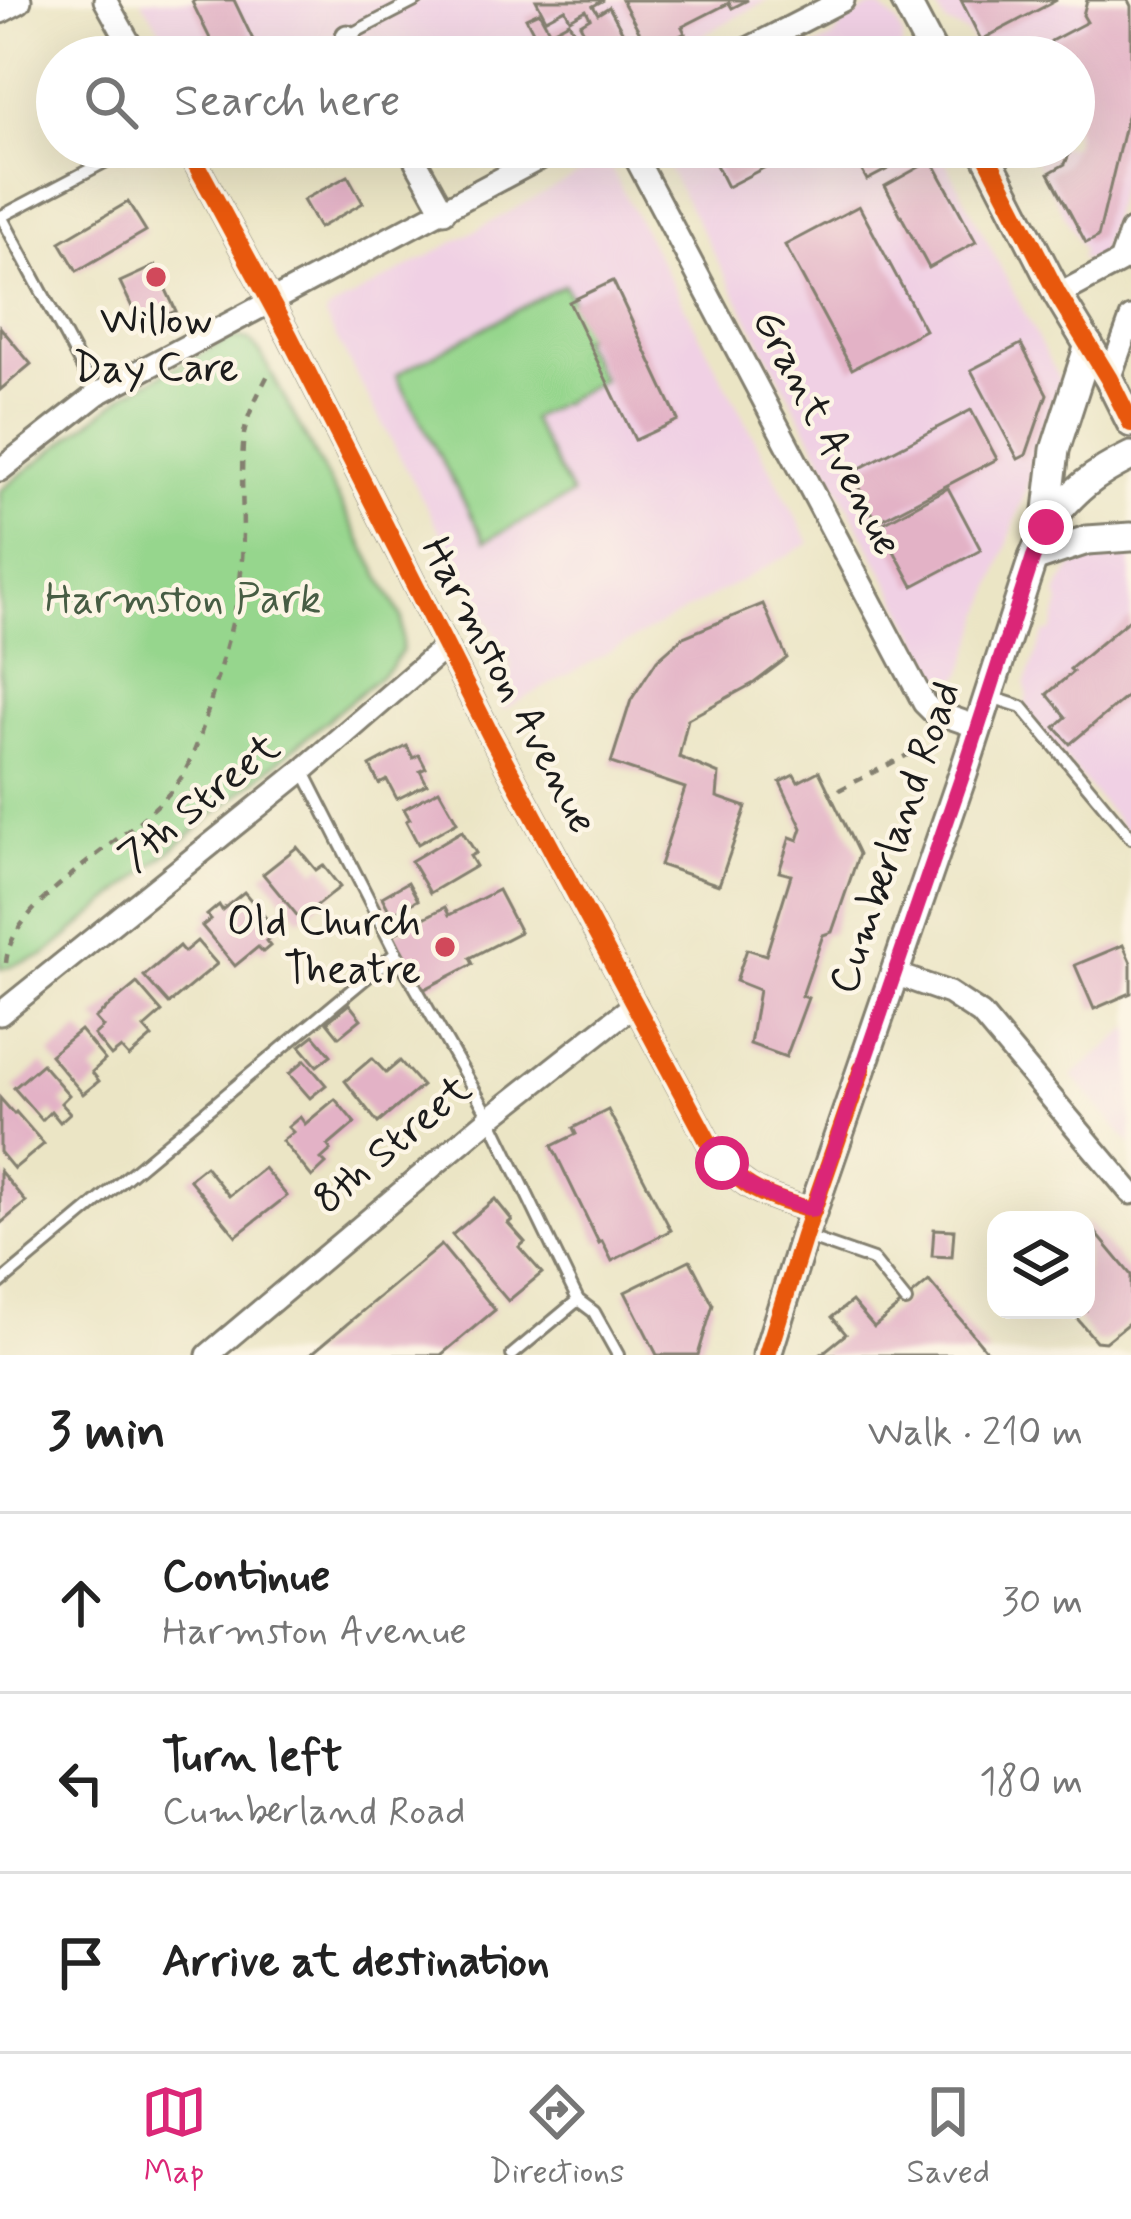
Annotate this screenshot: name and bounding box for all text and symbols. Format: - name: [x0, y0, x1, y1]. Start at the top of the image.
- search box: [36, 36, 1095, 168]
- icon: search: [78, 69, 144, 135]
- text: Search here: [174, 73, 401, 132]
- marker: Willow Day Care: [143, 264, 169, 290]
- place label: Willow Day Care: [73, 294, 239, 397]
- street label: Grant Avenue: [738, 300, 914, 566]
- route end: [1019, 500, 1073, 554]
- street label: Harmston Avenue: [407, 528, 609, 844]
- park label: Harmston Park: [45, 573, 321, 628]
- street label: Cumberland Road: [817, 675, 975, 1001]
- street label: 7th Street: [108, 721, 292, 885]
- place label: Old Church Theatre: [227, 896, 421, 999]
- marker: Old Church Theatre: [432, 934, 458, 960]
- street label: 8th Street: [302, 1062, 484, 1227]
- route start: [695, 1136, 749, 1190]
- map controls: [987, 1211, 1095, 1319]
- button: layers: [987, 1211, 1095, 1319]
- text: 3 min: [48, 1400, 166, 1466]
- text: Walk · 210 m: [868, 1408, 1083, 1459]
- text: Continue: [162, 1548, 330, 1607]
- icon: ahead: [48, 1570, 114, 1636]
- text: 30 m: [1001, 1577, 1083, 1628]
- text: Harmston Avenue: [162, 1607, 467, 1658]
- text: Turn left: [162, 1728, 342, 1787]
- icon: left: [48, 1750, 114, 1816]
- text: 180 m: [979, 1757, 1083, 1808]
- text: Cumberland Road: [162, 1787, 466, 1838]
- icon: arrive: [48, 1930, 114, 1996]
- text: Arrive at destination: [162, 1933, 550, 1992]
- tab: Map: [141, 2079, 207, 2195]
- tab: Directions: [489, 2079, 625, 2195]
- tab: Saved: [907, 2079, 990, 2195]

